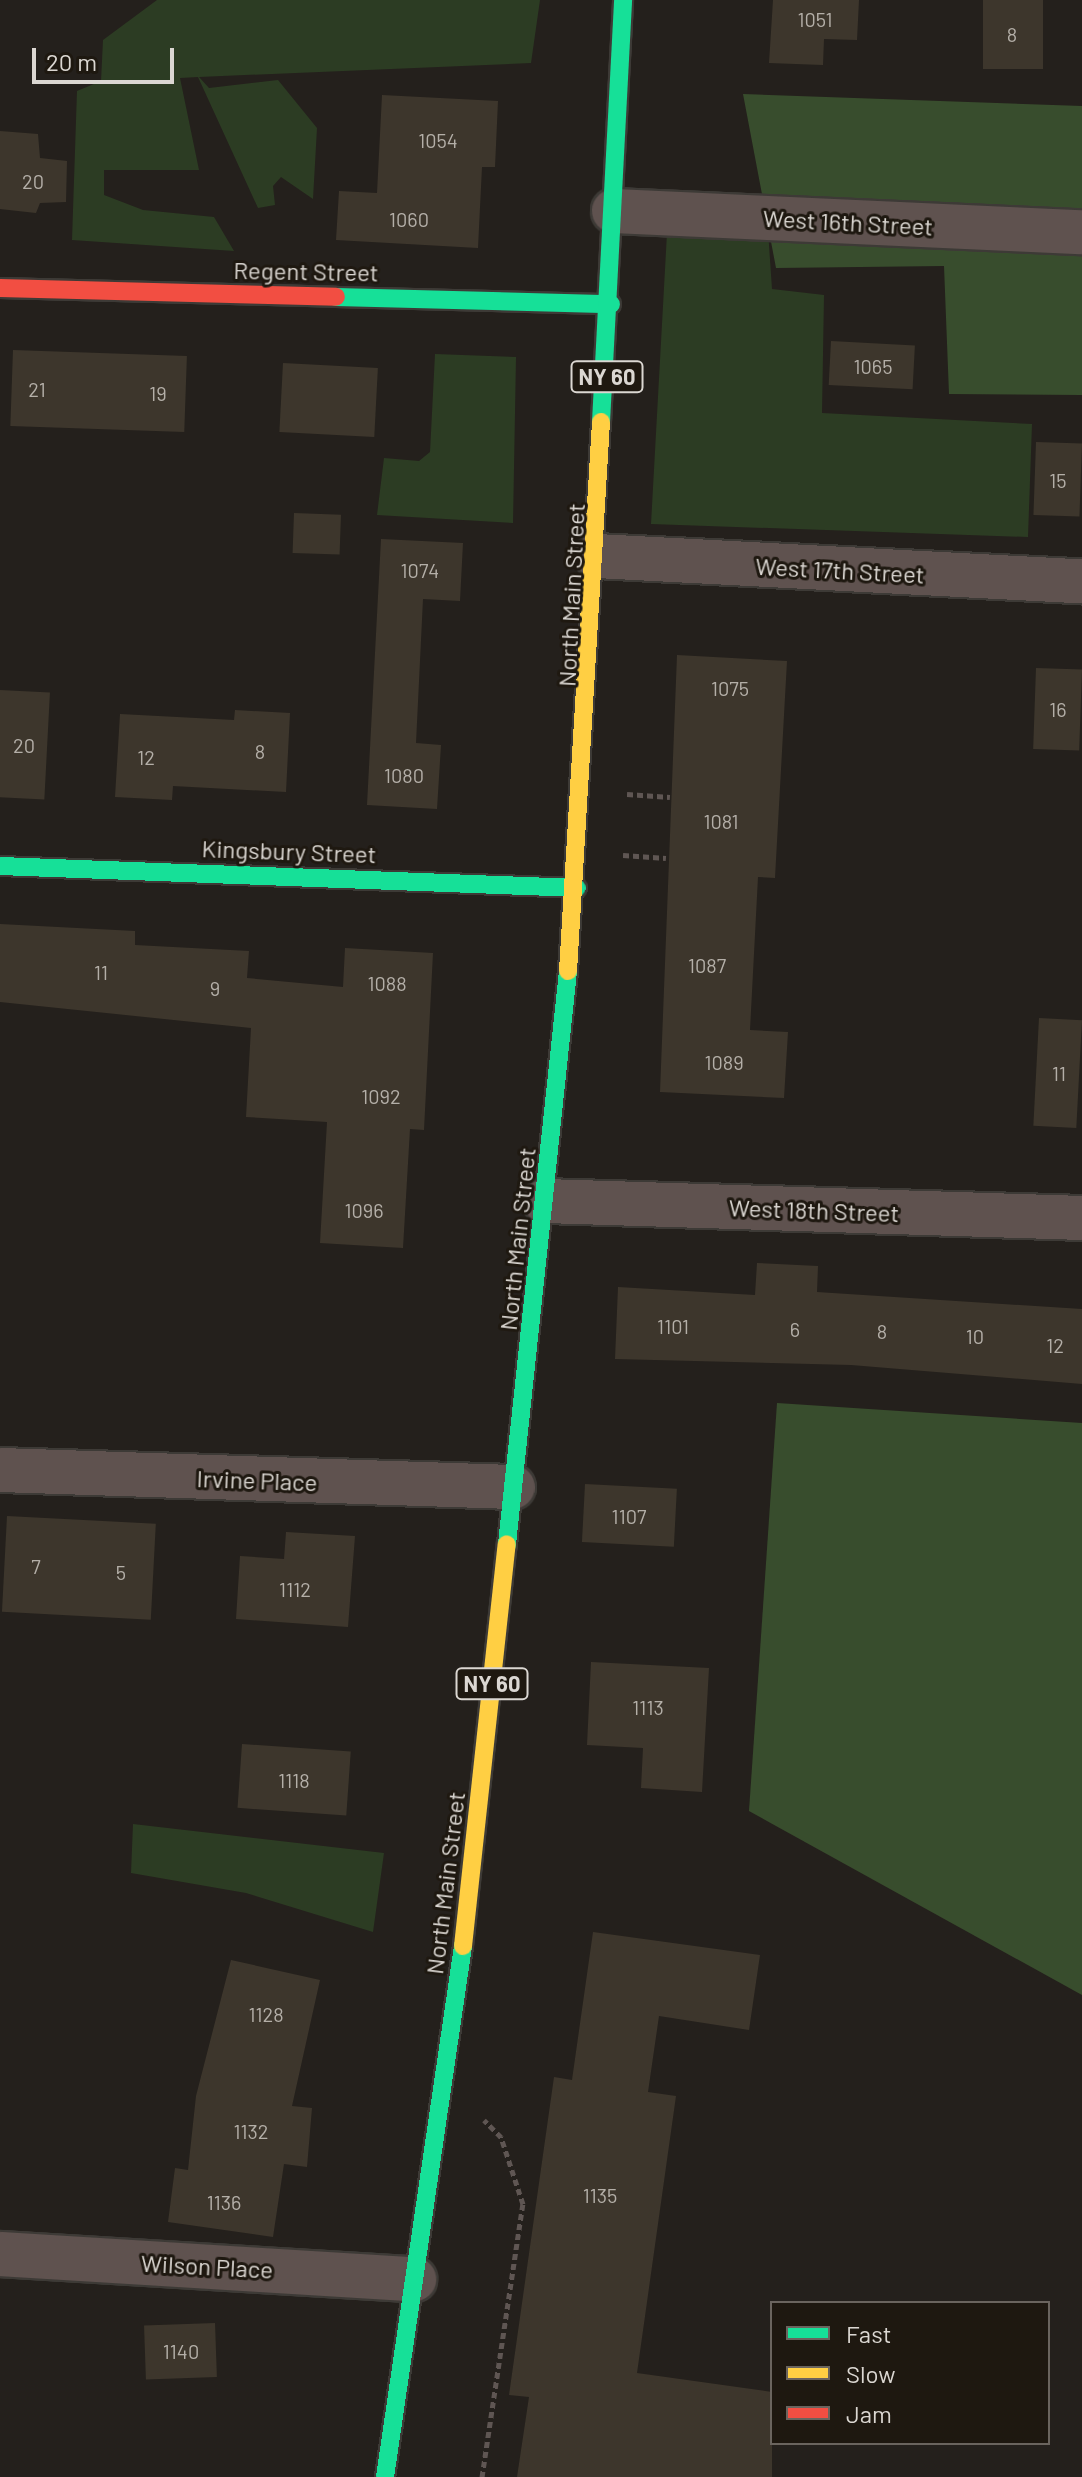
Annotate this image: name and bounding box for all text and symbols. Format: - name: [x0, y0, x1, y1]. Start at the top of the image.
- house number: 1051: [797, 7, 833, 31]
- house number: 8: [1007, 22, 1017, 46]
- scale bar: [36, 32, 178, 82]
- text: 20 m: [46, 47, 97, 76]
- house number: 1054: [418, 128, 458, 152]
- house number: 20: [22, 169, 44, 193]
- street label: West 16th Street: [762, 203, 934, 241]
- house number: 1060: [389, 207, 429, 231]
- street label: Regent Street: [233, 255, 379, 287]
- house number: 1065: [854, 354, 892, 378]
- road number: NY 60: [569, 359, 645, 395]
- house number: 21: [28, 377, 46, 401]
- house number: 19: [149, 381, 167, 405]
- house number: 15: [1049, 468, 1067, 492]
- street label: North Main Street: [552, 503, 590, 687]
- street label: West 17th Street: [755, 551, 925, 589]
- house number: 1074: [401, 558, 439, 582]
- house number: 1075: [711, 676, 749, 700]
- house number: 16: [1049, 697, 1067, 721]
- house number: 20: [13, 733, 35, 757]
- house number: 8: [255, 739, 265, 763]
- house number: 12: [137, 745, 155, 769]
- house number: 1080: [384, 763, 424, 787]
- house number: 1081: [703, 809, 739, 833]
- street label: Kingsbury Street: [201, 834, 377, 868]
- house number: 1087: [688, 953, 726, 977]
- house number: 11: [94, 960, 108, 984]
- house number: 1088: [367, 971, 407, 995]
- house number: 9: [210, 976, 220, 1000]
- house number: 1089: [704, 1050, 744, 1074]
- house number: 11: [1052, 1061, 1066, 1085]
- house number: 1092: [361, 1084, 401, 1108]
- street label: North Main Street: [493, 1146, 541, 1332]
- street label: West 18th Street: [728, 1193, 900, 1227]
- house number: 1096: [344, 1198, 384, 1222]
- house number: 1101: [657, 1314, 689, 1338]
- house number: 6: [790, 1317, 800, 1341]
- house number: 8: [877, 1319, 887, 1343]
- house number: 10: [966, 1324, 984, 1348]
- house number: 12: [1046, 1333, 1064, 1357]
- street label: Irvine Place: [196, 1464, 318, 1496]
- house number: 1107: [612, 1504, 646, 1528]
- house number: 7: [31, 1554, 41, 1578]
- house number: 5: [116, 1560, 126, 1584]
- house number: 1112: [279, 1577, 311, 1601]
- road number: NY 60: [454, 1666, 530, 1702]
- house number: 1113: [632, 1695, 664, 1719]
- house number: 1118: [278, 1768, 310, 1792]
- street label: North Main Street: [420, 1790, 470, 1976]
- house number: 1128: [248, 2002, 284, 2026]
- house number: 1132: [233, 2119, 269, 2143]
- house number: 1135: [583, 2183, 617, 2207]
- house number: 1136: [207, 2190, 241, 2214]
- street label: Wilson Place: [140, 2248, 274, 2284]
- legend: [770, 2301, 1050, 2445]
- text: Fast: [846, 2319, 891, 2348]
- house number: 1140: [163, 2339, 199, 2363]
- text: Slow: [846, 2359, 895, 2388]
- text: Jam: [846, 2399, 892, 2428]

